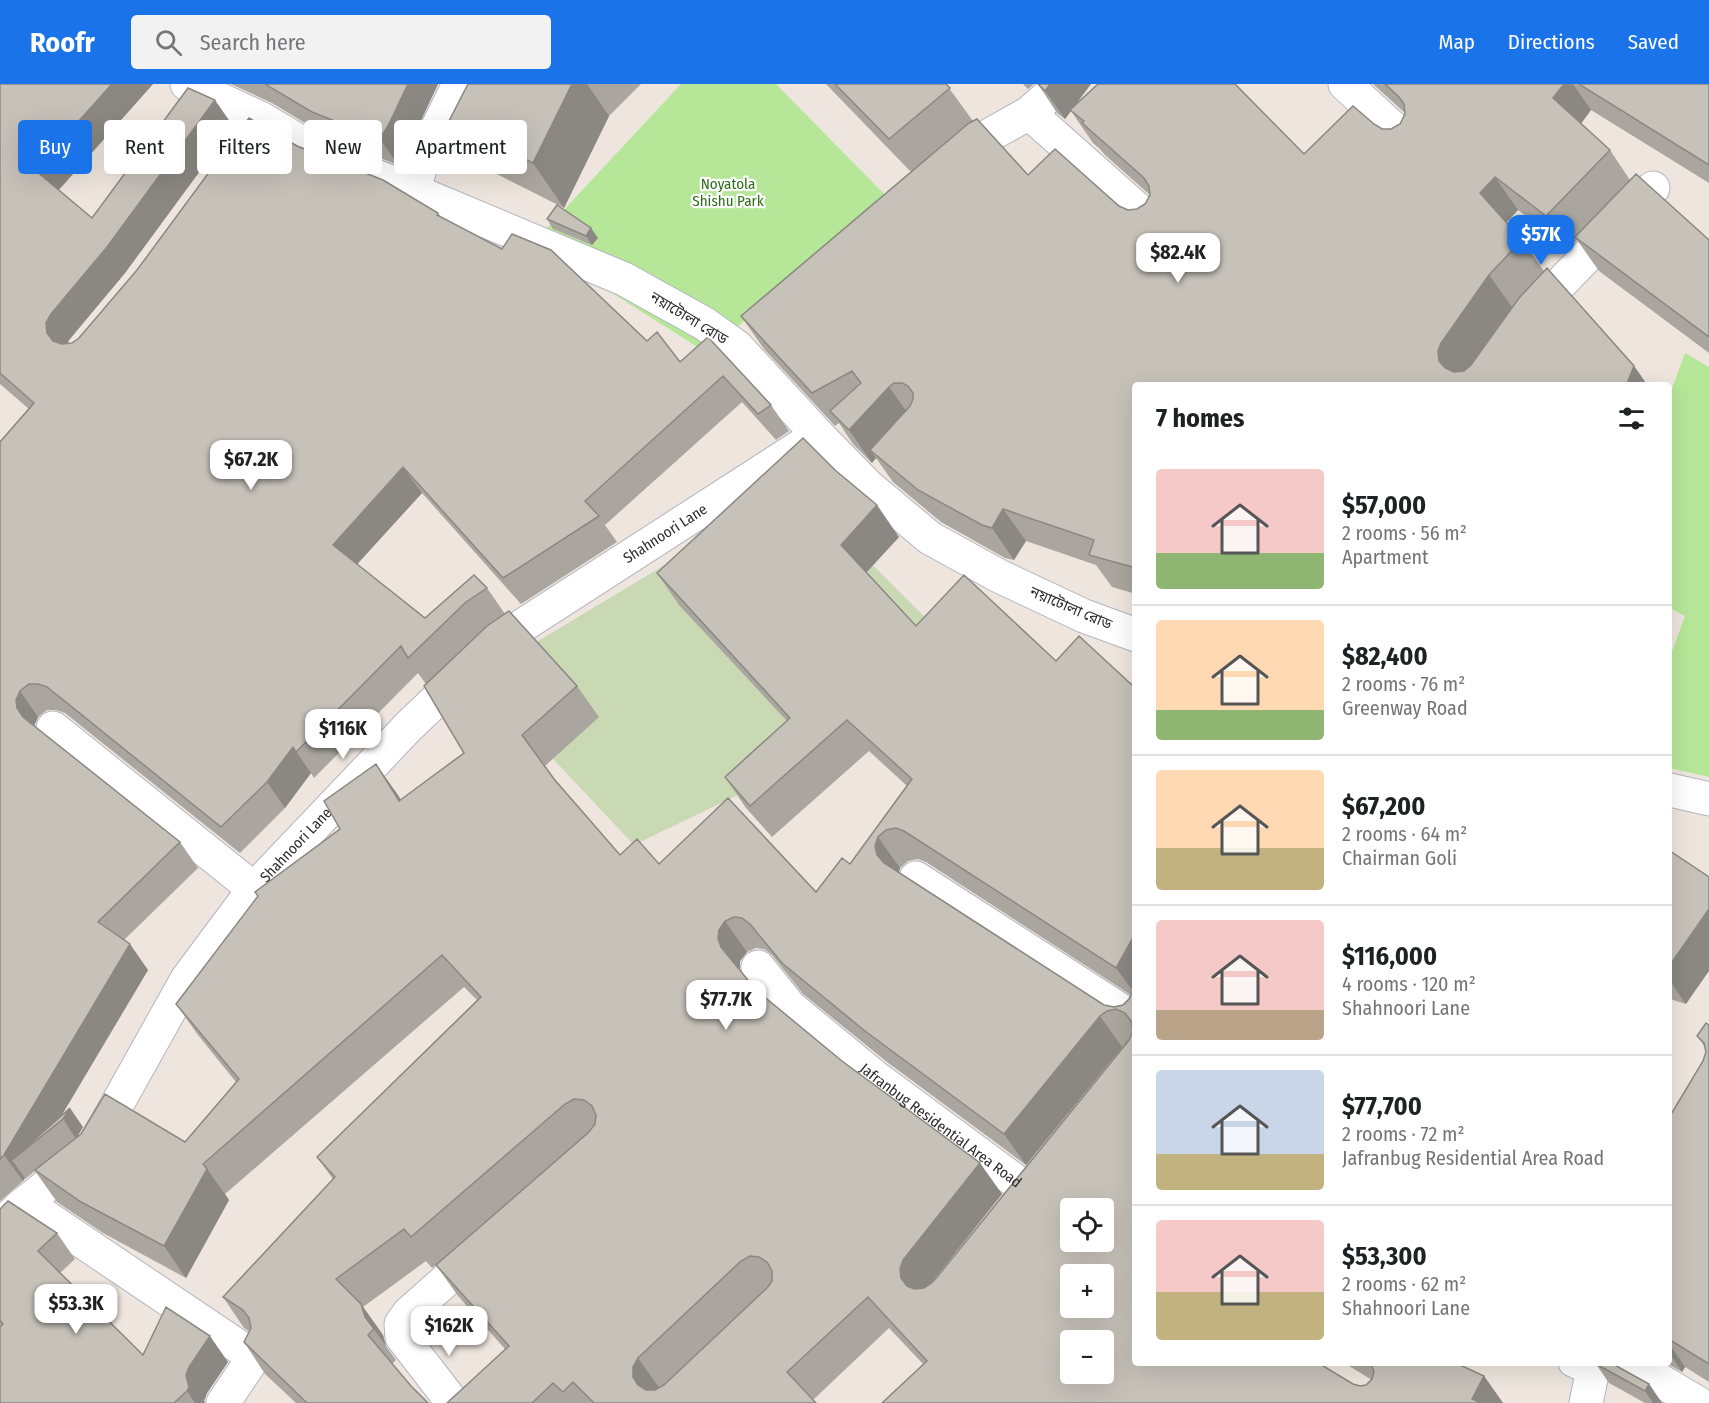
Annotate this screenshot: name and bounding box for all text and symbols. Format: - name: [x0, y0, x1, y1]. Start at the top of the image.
- search box: [131, 15, 551, 69]
- text: Roofr: [30, 26, 95, 59]
- icon: search: [152, 26, 185, 59]
- text: Search here: [200, 29, 306, 56]
- text: Map: [1438, 29, 1475, 55]
- text: Directions: [1508, 29, 1595, 55]
- text: Saved: [1628, 29, 1679, 55]
- chip: Buy: [18, 120, 92, 174]
- chip: Rent: [104, 120, 185, 174]
- chip: Filters: [197, 120, 292, 174]
- chip: New: [304, 120, 382, 174]
- chip: Apartment: [394, 120, 527, 174]
- park label: Noyatola Shishu Park: [692, 175, 764, 210]
- pin: $57K: [1505, 215, 1577, 266]
- text: $57K: [1521, 222, 1561, 246]
- pin: $82.4K: [1129, 233, 1227, 284]
- text: $82.4K: [1150, 240, 1206, 264]
- street label: নয়াটোলা রোড: [646, 287, 731, 348]
- icon: filters: [1615, 402, 1648, 435]
- text: 7 homes: [1156, 403, 1244, 434]
- pin: $67.2K: [202, 440, 300, 491]
- text: $67.2K: [224, 447, 278, 471]
- text: $57,000: [1342, 490, 1426, 521]
- icon: home: [1204, 493, 1276, 565]
- street label: Shahnoori Lane: [620, 500, 711, 567]
- text: 2 rooms · 56 m²: [1342, 521, 1467, 545]
- text: Apartment: [1342, 545, 1429, 569]
- street label: নয়াটোলা রোড: [1026, 582, 1115, 634]
- text: $82,400: [1342, 641, 1428, 672]
- icon: home: [1204, 644, 1276, 716]
- text: 2 rooms · 76 m²: [1342, 672, 1465, 696]
- text: Greenway Road: [1342, 696, 1468, 720]
- pin: $116K: [301, 709, 385, 760]
- text: $116K: [319, 716, 367, 740]
- text: $67,200: [1342, 791, 1425, 822]
- icon: home: [1204, 794, 1276, 866]
- street label: Shahnoori Lane: [256, 804, 336, 886]
- text: 2 rooms · 64 m²: [1342, 822, 1467, 846]
- text: Chairman Goli: [1342, 846, 1457, 870]
- text: $116,000: [1342, 941, 1437, 972]
- icon: home: [1204, 944, 1276, 1016]
- text: 4 rooms · 120 m²: [1342, 972, 1476, 996]
- pin: $77.7K: [677, 980, 775, 1031]
- text: $77.7K: [700, 987, 752, 1011]
- text: Shahnoori Lane: [1342, 996, 1470, 1020]
- street label: Jafranbug Residential Area Road: [856, 1059, 1025, 1191]
- text: $77,700: [1342, 1091, 1422, 1122]
- icon: home: [1204, 1094, 1276, 1166]
- text: 2 rooms · 72 m²: [1342, 1122, 1464, 1146]
- text: Jafranbug Residential Area Road: [1342, 1146, 1604, 1170]
- map controls: [1060, 1198, 1114, 1384]
- button: locate: [1060, 1198, 1114, 1252]
- text: $53,300: [1342, 1241, 1427, 1272]
- icon: home: [1204, 1244, 1276, 1316]
- button: +: [1060, 1264, 1114, 1318]
- text: 2 rooms · 62 m²: [1342, 1272, 1466, 1296]
- pin: $53.3K: [27, 1284, 125, 1335]
- text: $53.3K: [48, 1291, 104, 1315]
- text: Shahnoori Lane: [1342, 1296, 1470, 1320]
- pin: $162K: [407, 1306, 491, 1357]
- text: $162K: [425, 1313, 473, 1337]
- button: −: [1060, 1330, 1114, 1384]

